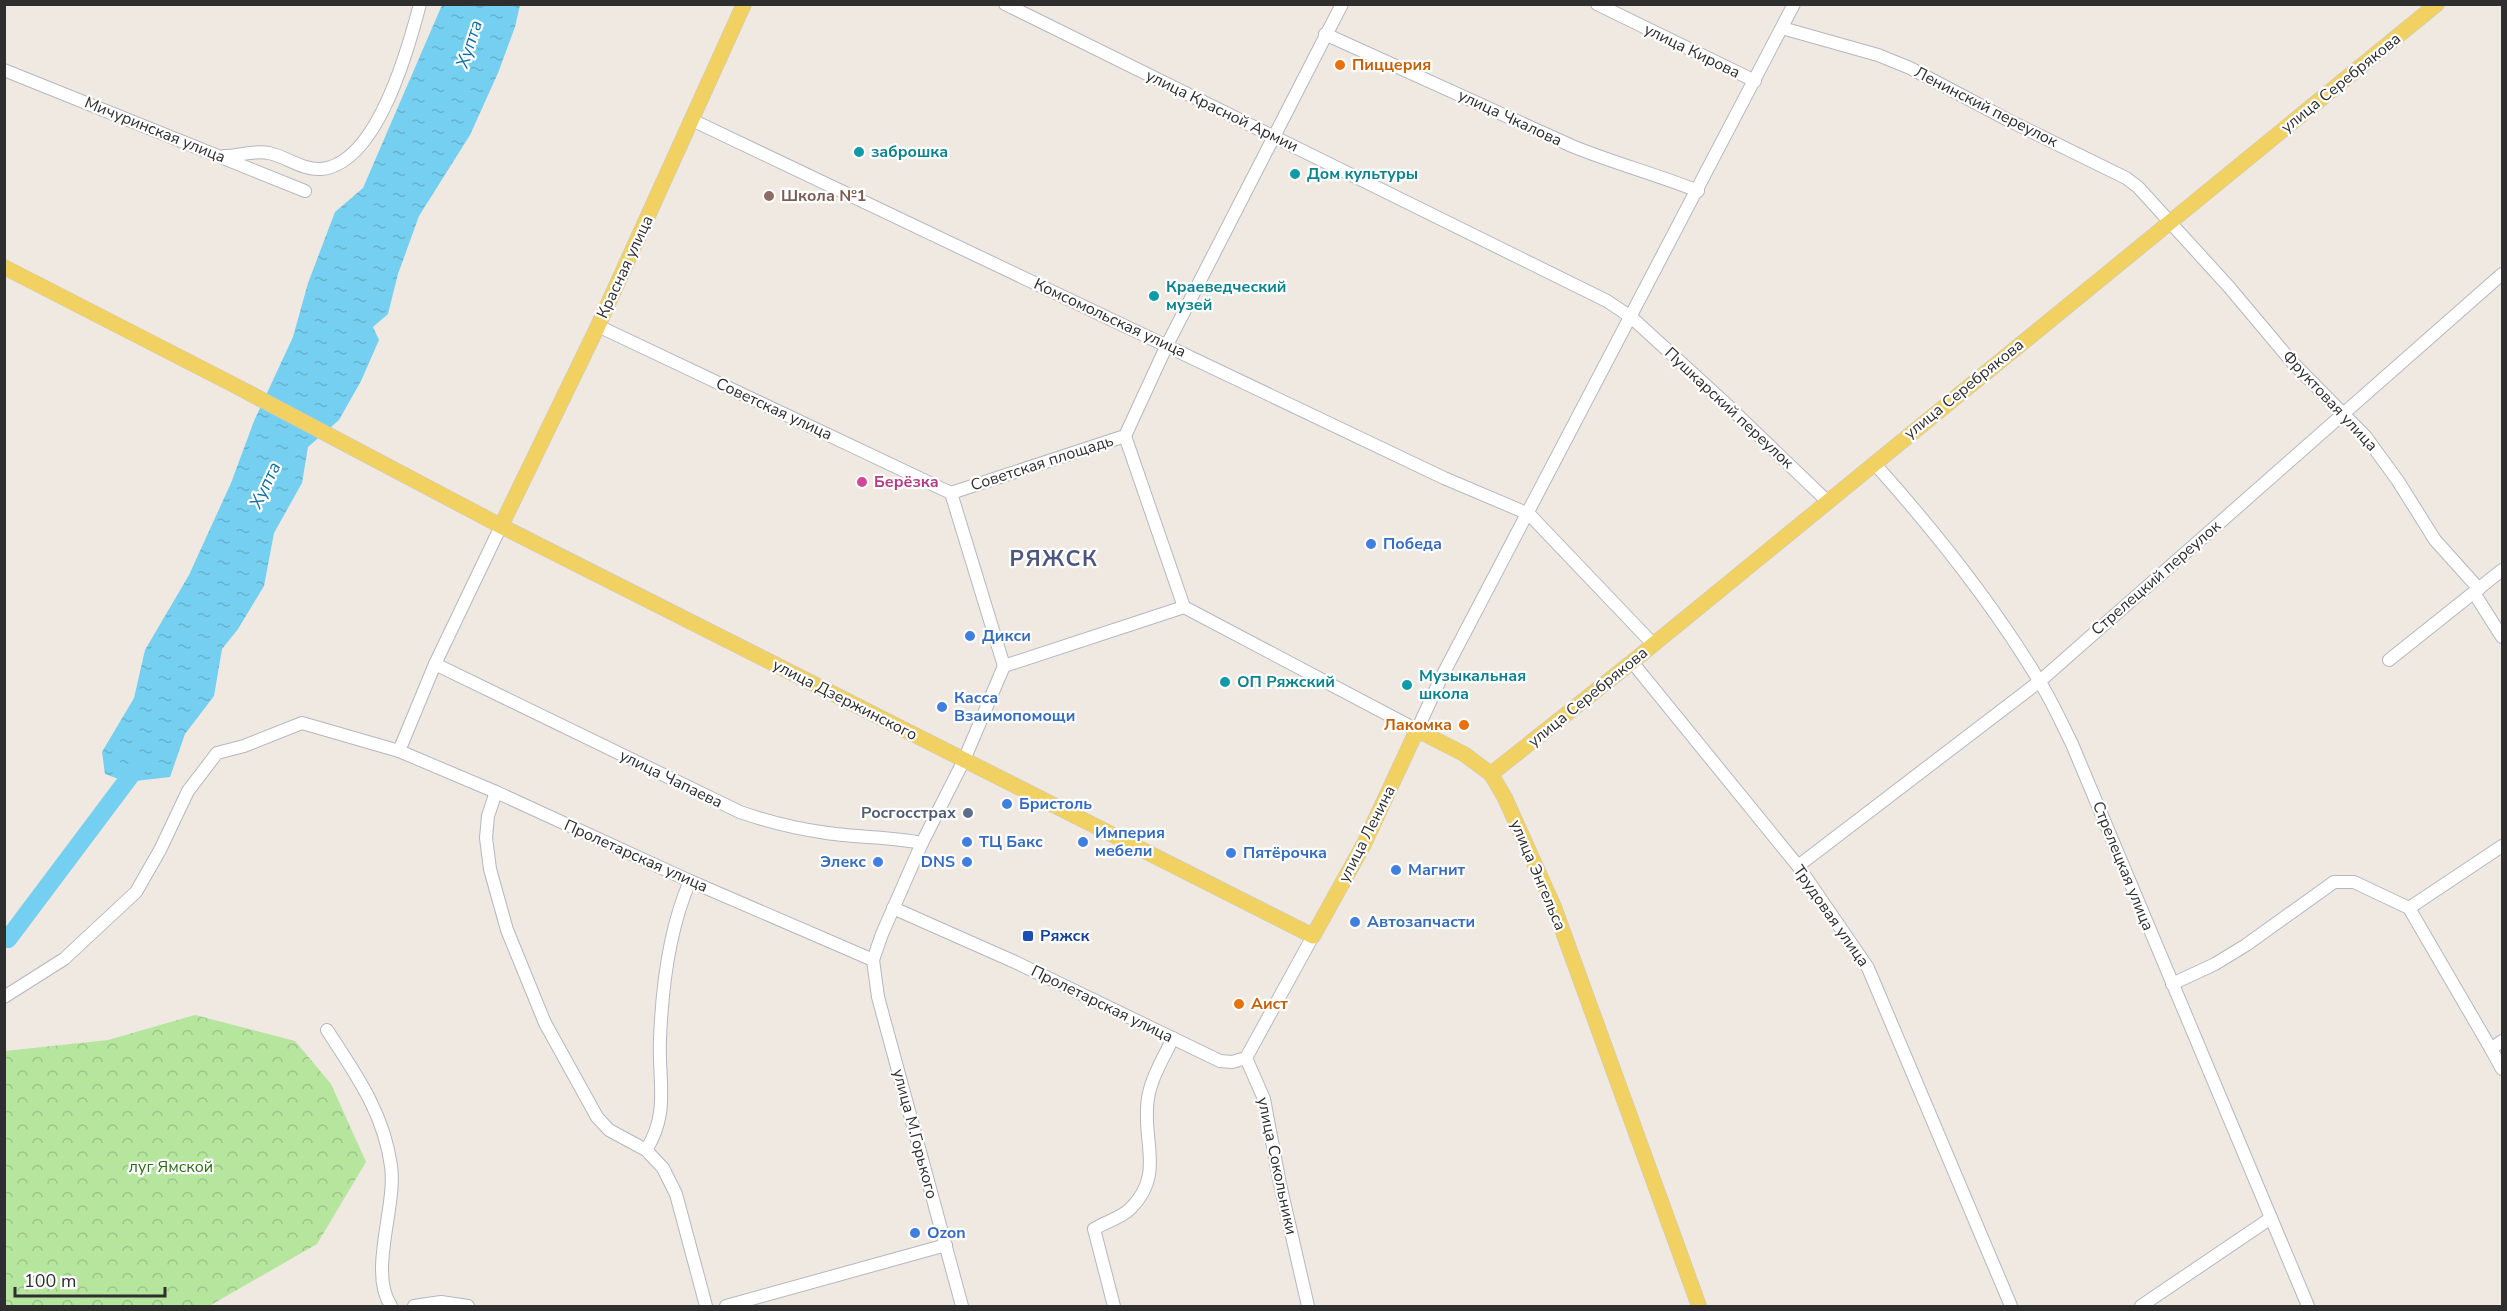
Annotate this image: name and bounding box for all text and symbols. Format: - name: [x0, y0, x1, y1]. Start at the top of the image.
- water label: Хупта: [450, 17, 488, 72]
- street label: улица Кирова: [1640, 18, 1744, 84]
- street label: улица Серебрякова: [2276, 28, 2406, 138]
- place label: Пиццерия: [1352, 54, 1431, 76]
- marker: Пиццерия: [1333, 58, 1347, 72]
- street label: Ленинский переулок: [1911, 61, 2062, 153]
- street label: улица Красной Армии: [1142, 65, 1302, 157]
- street label: улица Чкалова: [1454, 84, 1566, 152]
- street label: Мичуринская улица: [81, 92, 229, 168]
- place label: заброшка: [871, 141, 948, 163]
- marker: заброшка: [852, 145, 866, 159]
- place label: Дом культуры: [1307, 163, 1418, 185]
- marker: Дом культуры: [1288, 167, 1302, 181]
- place label: Школа №1: [781, 185, 866, 207]
- marker: Школа №1: [762, 189, 776, 203]
- street label: Красная улица: [592, 212, 658, 322]
- street label: Комсомольская улица: [1030, 273, 1190, 363]
- place label: Краеведческий музей: [1166, 276, 1287, 316]
- marker: Краеведческий музей: [1147, 289, 1161, 303]
- street label: улица Серебрякова: [1899, 334, 2029, 444]
- street label: Пушкарский переулок: [1660, 342, 1799, 474]
- street label: Фруктовая улица: [2277, 346, 2383, 456]
- street label: Советская улица: [712, 372, 836, 446]
- street label: Советская площадь: [968, 430, 1116, 496]
- water label: Хупта: [243, 458, 286, 513]
- place label: Берёзка: [874, 471, 939, 493]
- marker: Берёзка: [855, 475, 869, 489]
- street label: Стрелецкий переулок: [2086, 515, 2226, 641]
- place label: Победа: [1383, 533, 1442, 555]
- marker: Победа: [1364, 537, 1378, 551]
- district label: РЯЖСК: [1010, 544, 1098, 574]
- place label: Дикси: [982, 625, 1031, 647]
- marker: Дикси: [963, 629, 977, 643]
- street label: улица Серебрякова: [1523, 642, 1653, 752]
- street label: улица Дзержинского: [769, 654, 921, 746]
- place label: Музыкальная школа: [1419, 665, 1526, 705]
- place label: ОП Ряжский: [1237, 671, 1335, 693]
- marker: ОП Ряжский: [1218, 675, 1232, 689]
- marker: Музыкальная школа: [1400, 678, 1414, 692]
- place label: Касса Взаимопомощи: [954, 687, 1075, 727]
- marker: Касса Взаимопомощи: [935, 700, 949, 714]
- place label: Лакомка: [1384, 714, 1452, 736]
- marker: Лакомка: [1457, 718, 1471, 732]
- street label: улица Чапаева: [616, 745, 726, 813]
- street label: улица Ленина: [1333, 782, 1401, 886]
- place label: Бристоль: [1019, 793, 1092, 815]
- marker: Бристоль: [1000, 797, 1014, 811]
- street label: Стрелецкая улица: [2087, 798, 2159, 934]
- place label: Росгосстрах: [861, 802, 956, 824]
- marker: Росгосстрах: [961, 806, 975, 820]
- street label: Пролетарская улица: [560, 814, 712, 898]
- street label: улица Энгельса: [1505, 816, 1571, 934]
- place label: Империя мебели: [1095, 822, 1165, 862]
- place label: ТЦ Бакс: [979, 831, 1043, 853]
- marker: ТЦ Бакс: [960, 835, 974, 849]
- marker: Империя мебели: [1076, 835, 1090, 849]
- place label: Пятёрочка: [1243, 842, 1327, 864]
- marker: Пятёрочка: [1224, 846, 1238, 860]
- place label: Элекс: [820, 851, 866, 873]
- place label: DNS: [921, 851, 955, 873]
- marker: Элекс: [871, 855, 885, 869]
- marker: DNS: [960, 855, 974, 869]
- place label: Магнит: [1408, 859, 1466, 881]
- street label: Трудовая улица: [1788, 861, 1874, 971]
- marker: Магнит: [1389, 863, 1403, 877]
- place label: Автозапчасти: [1367, 911, 1475, 933]
- marker: Автозапчасти: [1348, 915, 1362, 929]
- place label: Ряжск: [1040, 925, 1090, 947]
- marker: Ряжск: [1021, 929, 1035, 943]
- street label: Пролетарская улица: [1027, 960, 1177, 1048]
- place label: Аист: [1251, 993, 1288, 1015]
- marker: Аист: [1232, 997, 1246, 1011]
- street label: улица М.Горького: [887, 1067, 943, 1201]
- street label: улица Сокольники: [1252, 1095, 1302, 1237]
- park label: луг Ямской: [129, 1156, 213, 1178]
- place label: Ozon: [927, 1222, 966, 1244]
- marker: Ozon: [908, 1226, 922, 1240]
- scale bar: [15, 1260, 165, 1298]
- text: 100 m: [24, 1269, 76, 1293]

